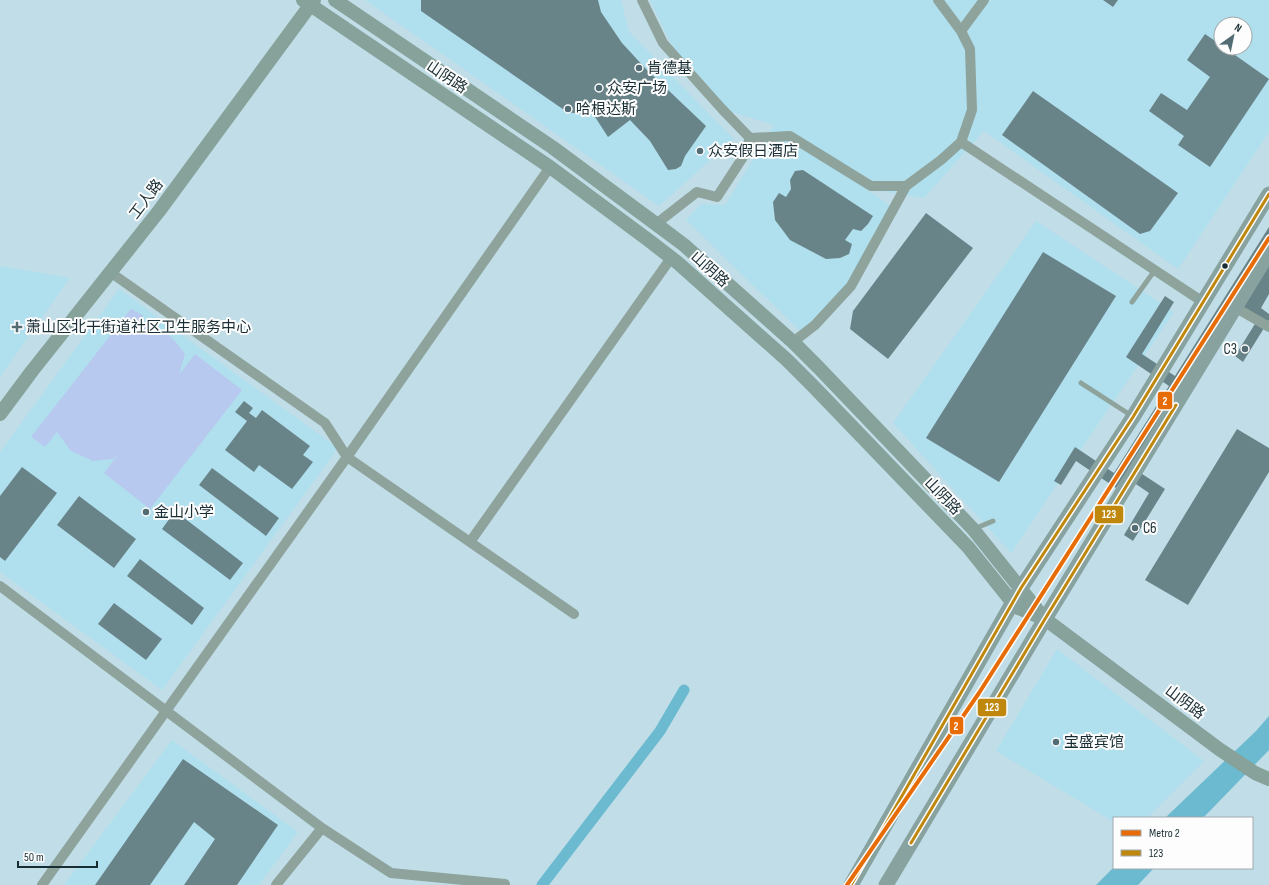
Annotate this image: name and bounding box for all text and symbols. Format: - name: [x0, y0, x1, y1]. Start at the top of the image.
- north arrow: [1213, 16, 1253, 56]
- text: N: [1232, 21, 1244, 35]
- street label: 山阴路: [423, 57, 471, 98]
- place label: 肯德基: [647, 59, 692, 78]
- marker: 肯德基: [634, 63, 644, 73]
- place label: 众安广场: [607, 79, 667, 98]
- marker: 众安广场: [594, 83, 604, 93]
- place label: 哈根达斯: [576, 100, 636, 119]
- marker: 哈根达斯: [563, 104, 573, 114]
- place label: 众安假日酒店: [708, 142, 798, 161]
- marker: 众安假日酒店: [695, 146, 705, 156]
- street label: 工人路: [125, 176, 168, 223]
- street label: 山阴路: [687, 247, 733, 291]
- unlabelled marker: [1220, 261, 1230, 271]
- place label: 萧山区北干街道社区卫生服务中心: [26, 318, 251, 337]
- marker: 萧山区北干街道社区卫生服务中心: [11, 321, 23, 333]
- place label: C3: [1223, 340, 1237, 359]
- marker: C3: [1240, 344, 1250, 354]
- line badge: 2: [1157, 391, 1173, 410]
- text: 2: [1163, 395, 1168, 408]
- street label: 山阴路: [920, 474, 965, 519]
- place label: 金山小学: [154, 503, 214, 522]
- line badge: 123: [1094, 505, 1124, 524]
- marker: 金山小学: [141, 507, 151, 517]
- text: 123: [1102, 508, 1116, 521]
- place label: C6: [1143, 519, 1156, 538]
- marker: C6: [1130, 523, 1140, 533]
- street label: 山阴路: [1161, 681, 1208, 724]
- line badge: 123: [977, 698, 1007, 717]
- text: 123: [985, 701, 999, 714]
- line badge: 2: [949, 716, 964, 735]
- text: 2: [954, 720, 959, 733]
- place label: 宝盛宾馆: [1064, 733, 1124, 752]
- marker: 宝盛宾馆: [1051, 737, 1061, 747]
- legend: [1113, 817, 1253, 869]
- text: Metro 2: [1149, 826, 1180, 841]
- scale bar: [18, 843, 97, 869]
- text: 123: [1149, 846, 1163, 861]
- text: 50 m: [24, 850, 44, 865]

